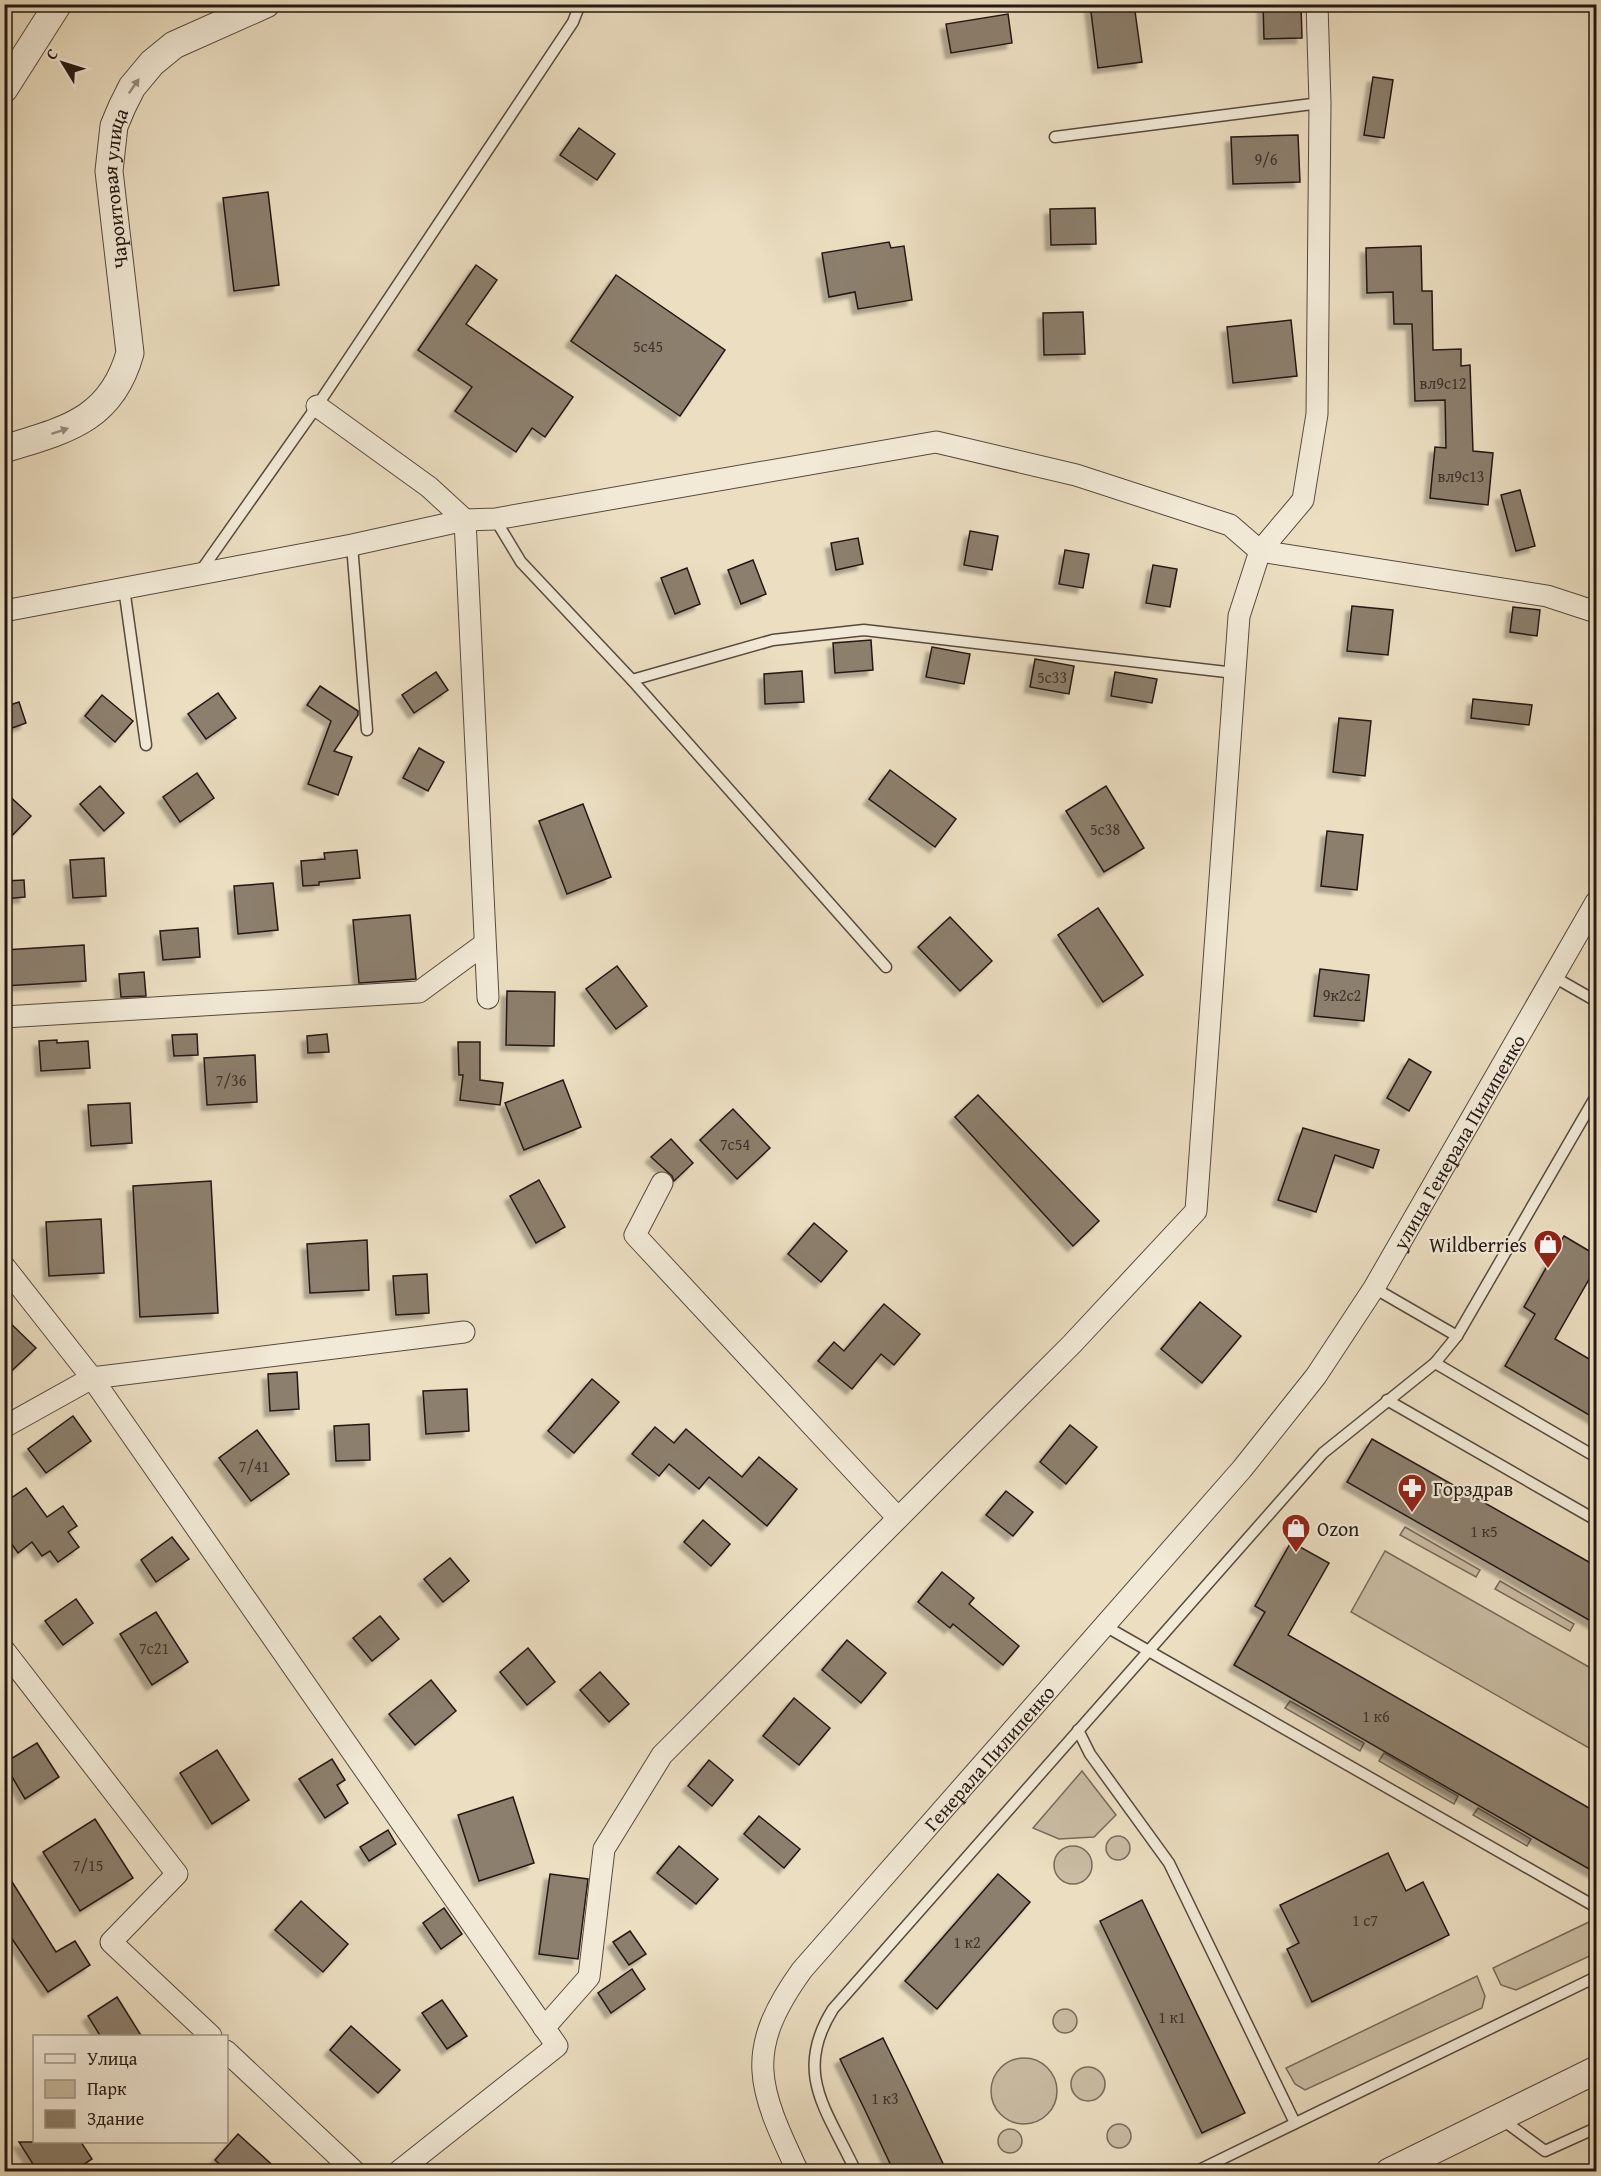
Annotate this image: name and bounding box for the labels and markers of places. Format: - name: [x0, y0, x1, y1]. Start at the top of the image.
- shop icon: Wildberries: [1532, 1228, 1564, 1270]
- place label: Wildberries: [1429, 1230, 1527, 1259]
- pharmacy icon: Горздрав: [1396, 1472, 1428, 1514]
- place label: Горздрав: [1433, 1474, 1513, 1503]
- shop icon: Ozon: [1280, 1512, 1312, 1554]
- place label: Ozon: [1317, 1514, 1359, 1543]

